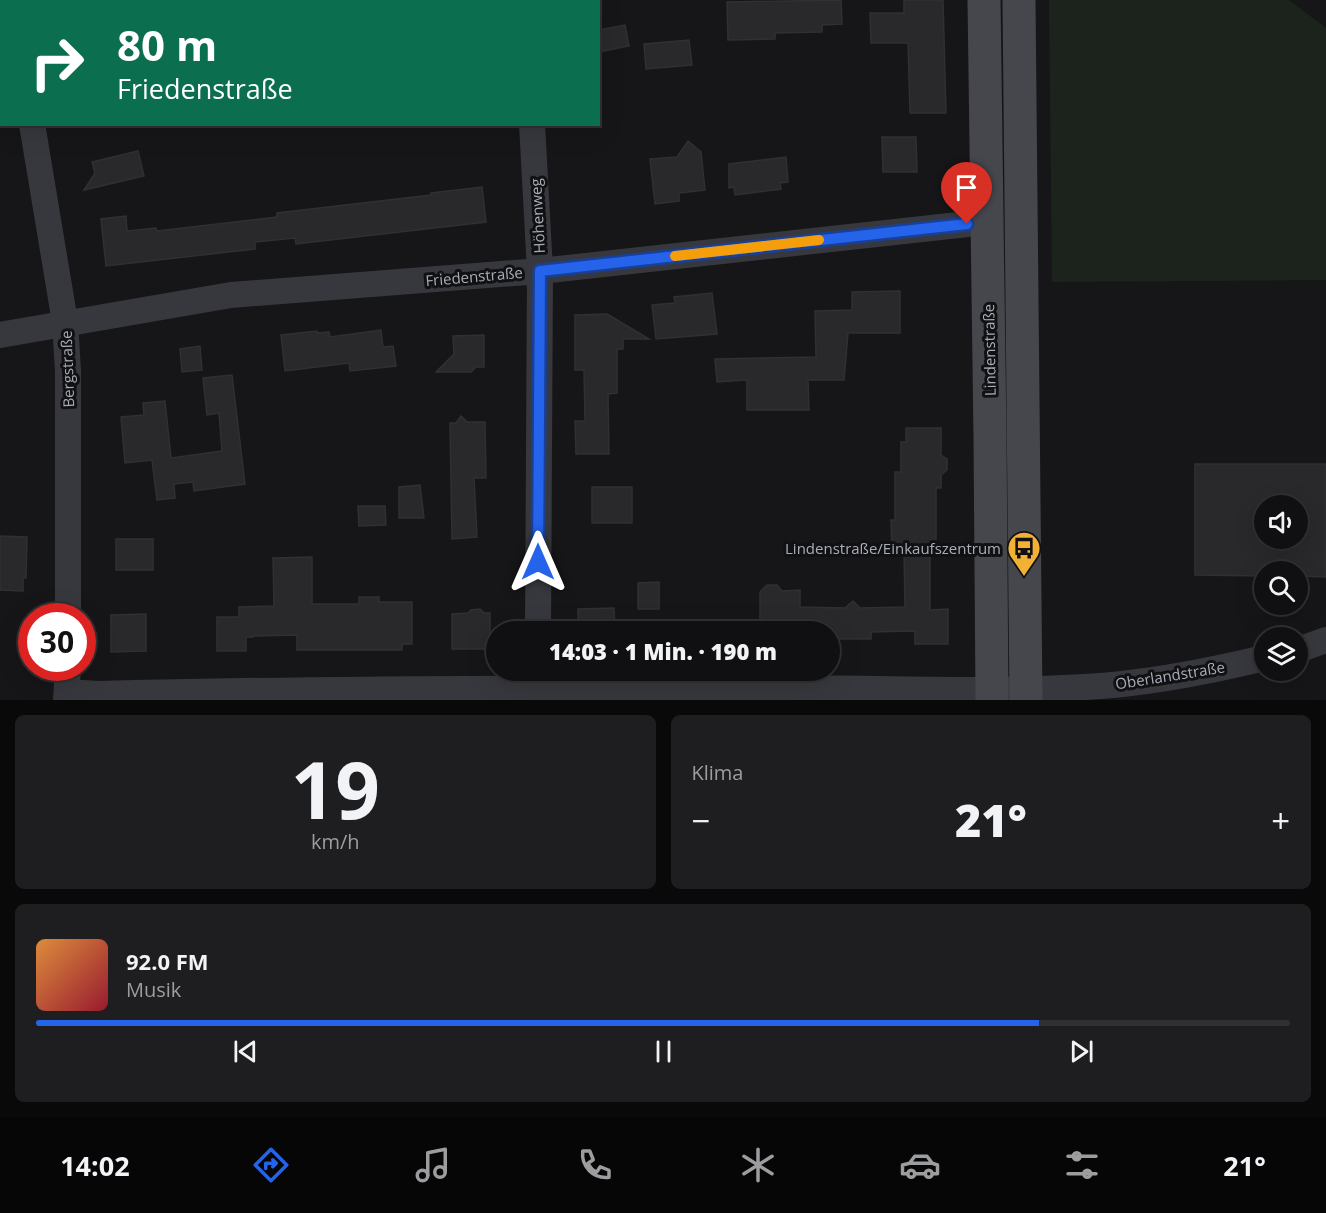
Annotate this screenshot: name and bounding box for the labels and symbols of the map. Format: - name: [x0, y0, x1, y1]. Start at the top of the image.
- pin: [941, 162, 992, 224]
- street label: Höhenweg: [525, 178, 549, 254]
- street label: Friedenstraße: [425, 262, 523, 290]
- street label: Lindenstraße: [978, 304, 1000, 396]
- street label: Bergstraße: [56, 330, 78, 408]
- position arrow: [506, 530, 570, 594]
- bus stop icon: Lindenstraße/Einkaufszentrum: [1006, 530, 1042, 577]
- place label: Lindenstraße/Einkaufszentrum: [785, 538, 1001, 558]
- speed limit sign: 30: [18, 603, 96, 681]
- street label: Oberlandstraße: [1114, 656, 1226, 694]

